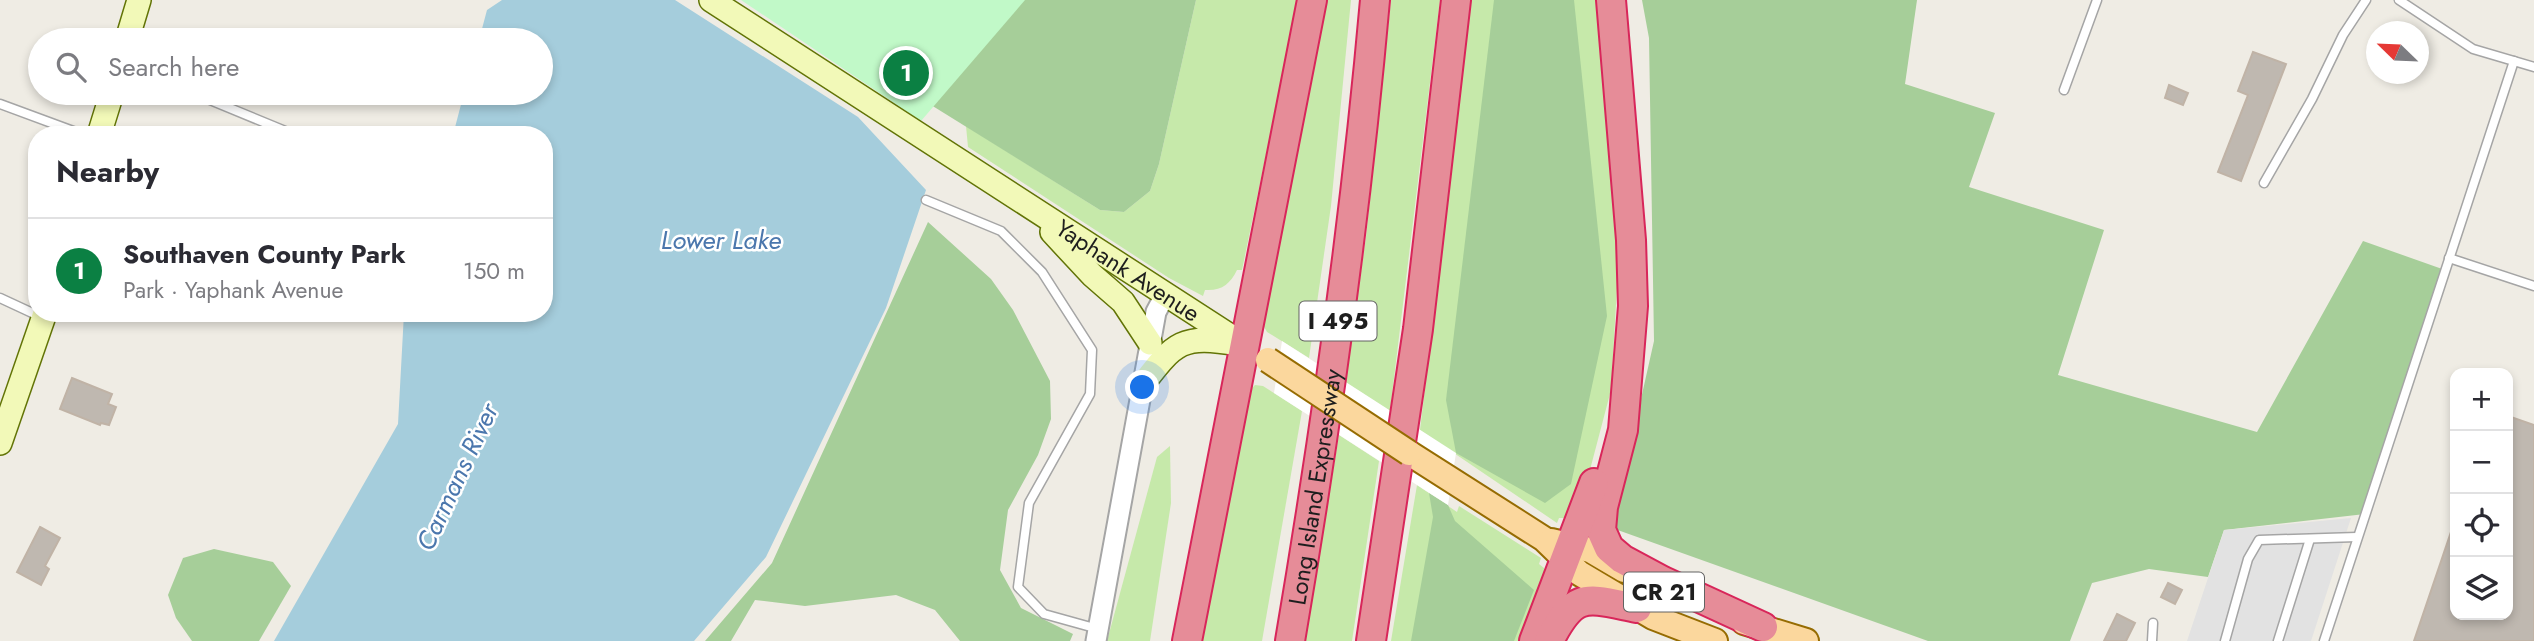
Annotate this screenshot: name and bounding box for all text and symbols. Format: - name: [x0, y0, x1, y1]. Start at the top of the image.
- north arrow: [2366, 21, 2429, 84]
- search box: [28, 28, 553, 105]
- pin: 1: [883, 47, 929, 99]
- icon: search: [52, 48, 90, 86]
- text: Search here: [108, 48, 240, 86]
- text: Nearby: [56, 150, 159, 193]
- street label: Yaphank Avenue: [1049, 210, 1207, 330]
- water label: Lower Lake: [661, 221, 781, 259]
- text: Southaven County Park: [123, 235, 406, 273]
- text: 1: [73, 254, 85, 288]
- text: 150 m: [463, 254, 525, 288]
- text: Park · Yaphank Avenue: [123, 273, 343, 307]
- road number: I 495: [1300, 302, 1376, 340]
- street label: Long Island Expressway: [1279, 366, 1350, 608]
- map controls: [2450, 368, 2513, 620]
- button: +: [2450, 368, 2513, 431]
- your location: [1125, 370, 1159, 404]
- water label: Carmans River: [406, 396, 508, 557]
- button: −: [2450, 431, 2513, 494]
- button: locate: [2450, 494, 2513, 557]
- button: layers: [2450, 557, 2513, 620]
- road number: CR 21: [1624, 572, 1704, 612]

